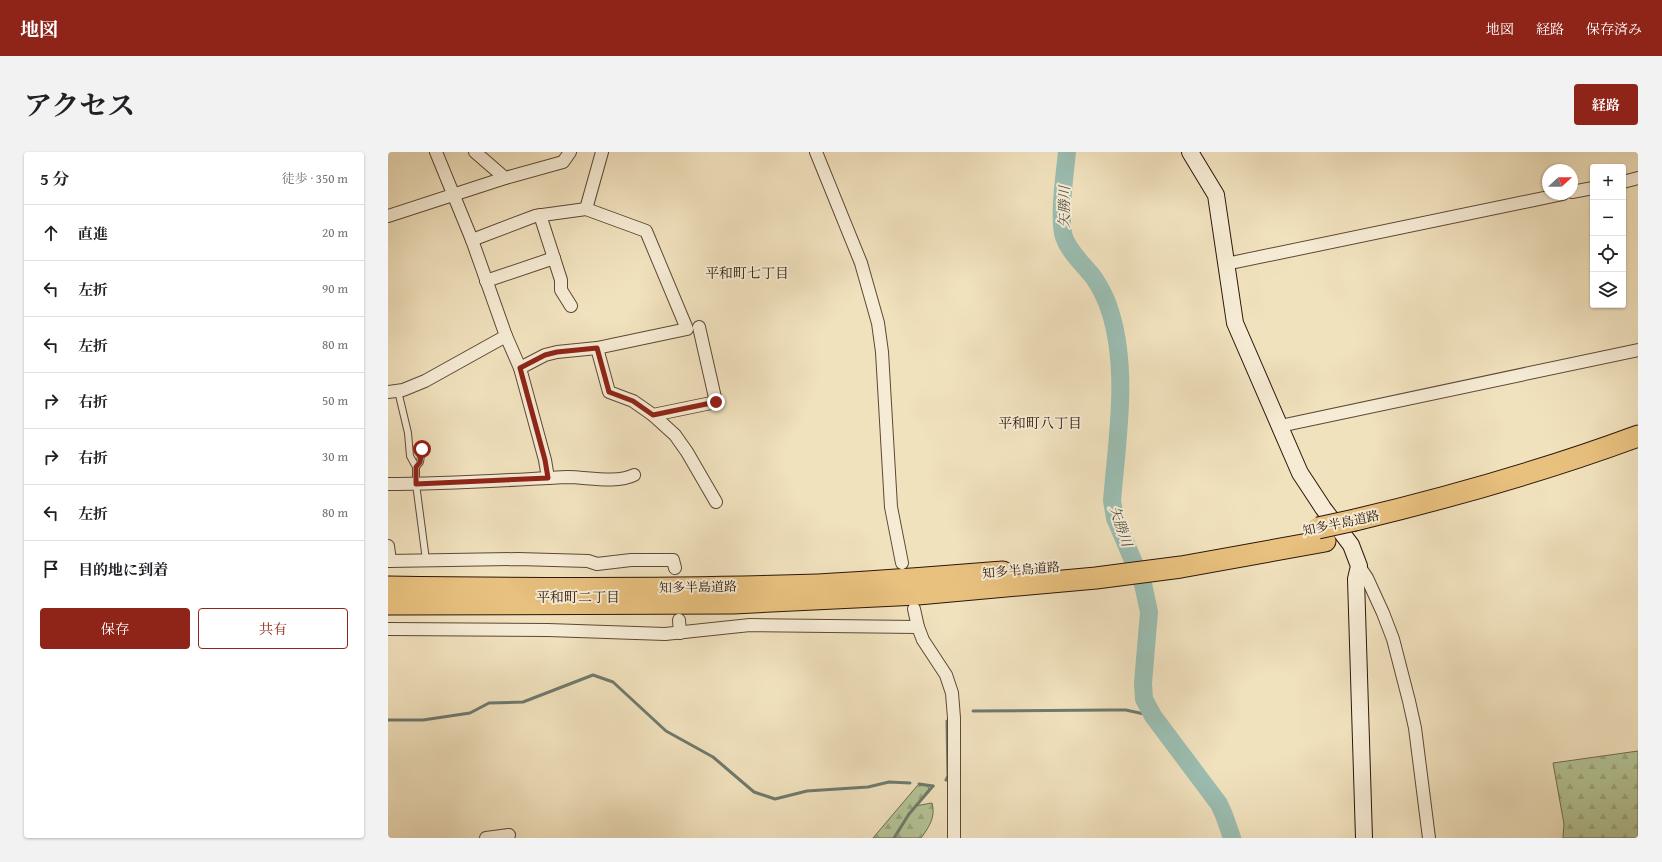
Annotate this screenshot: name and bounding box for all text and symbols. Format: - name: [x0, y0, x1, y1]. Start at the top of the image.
- text: 地図: [20, 15, 58, 43]
- text: 地図: [1486, 19, 1514, 39]
- text: 経路: [1536, 19, 1564, 39]
- text: 保存済み: [1586, 19, 1642, 39]
- text: アクセス: [24, 84, 135, 125]
- button: 経路: [1574, 84, 1638, 125]
- north arrow: [1542, 164, 1578, 200]
- map controls: [1590, 164, 1626, 308]
- button: +: [1590, 164, 1626, 200]
- text: 5 分: [40, 166, 70, 191]
- text: 徒歩 · 350 m: [282, 169, 348, 188]
- water label: 矢勝川: [1054, 184, 1074, 228]
- button: −: [1590, 200, 1626, 236]
- icon: ahead: [40, 222, 62, 244]
- text: 直進: [78, 223, 108, 244]
- text: 20 m: [322, 223, 348, 242]
- button: locate: [1590, 236, 1626, 272]
- district label: 平和町七丁目: [705, 263, 789, 283]
- button: layers: [1590, 272, 1626, 308]
- icon: left: [40, 278, 62, 300]
- text: 左折: [78, 279, 108, 300]
- text: 90 m: [322, 279, 348, 298]
- icon: left: [40, 334, 62, 356]
- text: 左折: [78, 335, 108, 356]
- text: 80 m: [322, 335, 348, 354]
- icon: right: [40, 390, 62, 412]
- text: 右折: [78, 391, 108, 412]
- text: 50 m: [322, 391, 348, 410]
- route end: [707, 393, 725, 411]
- district label: 平和町八丁目: [998, 413, 1082, 433]
- route start: [413, 440, 431, 458]
- icon: right: [40, 446, 62, 468]
- text: 右折: [78, 447, 108, 468]
- text: 30 m: [322, 447, 348, 466]
- icon: left: [40, 502, 62, 524]
- text: 左折: [78, 503, 108, 524]
- text: 80 m: [322, 503, 348, 522]
- water label: 矢勝川: [1105, 503, 1138, 551]
- street label: 知多半島道路: [1301, 506, 1381, 540]
- street label: 知多半島道路: [981, 557, 1061, 583]
- icon: arrive: [40, 558, 62, 580]
- text: 目的地に到着: [78, 559, 168, 580]
- street label: 知多半島道路: [659, 577, 737, 597]
- district label: 平和町二丁目: [536, 587, 620, 607]
- button: 保存: [40, 608, 190, 649]
- button: 共有: [198, 608, 348, 649]

